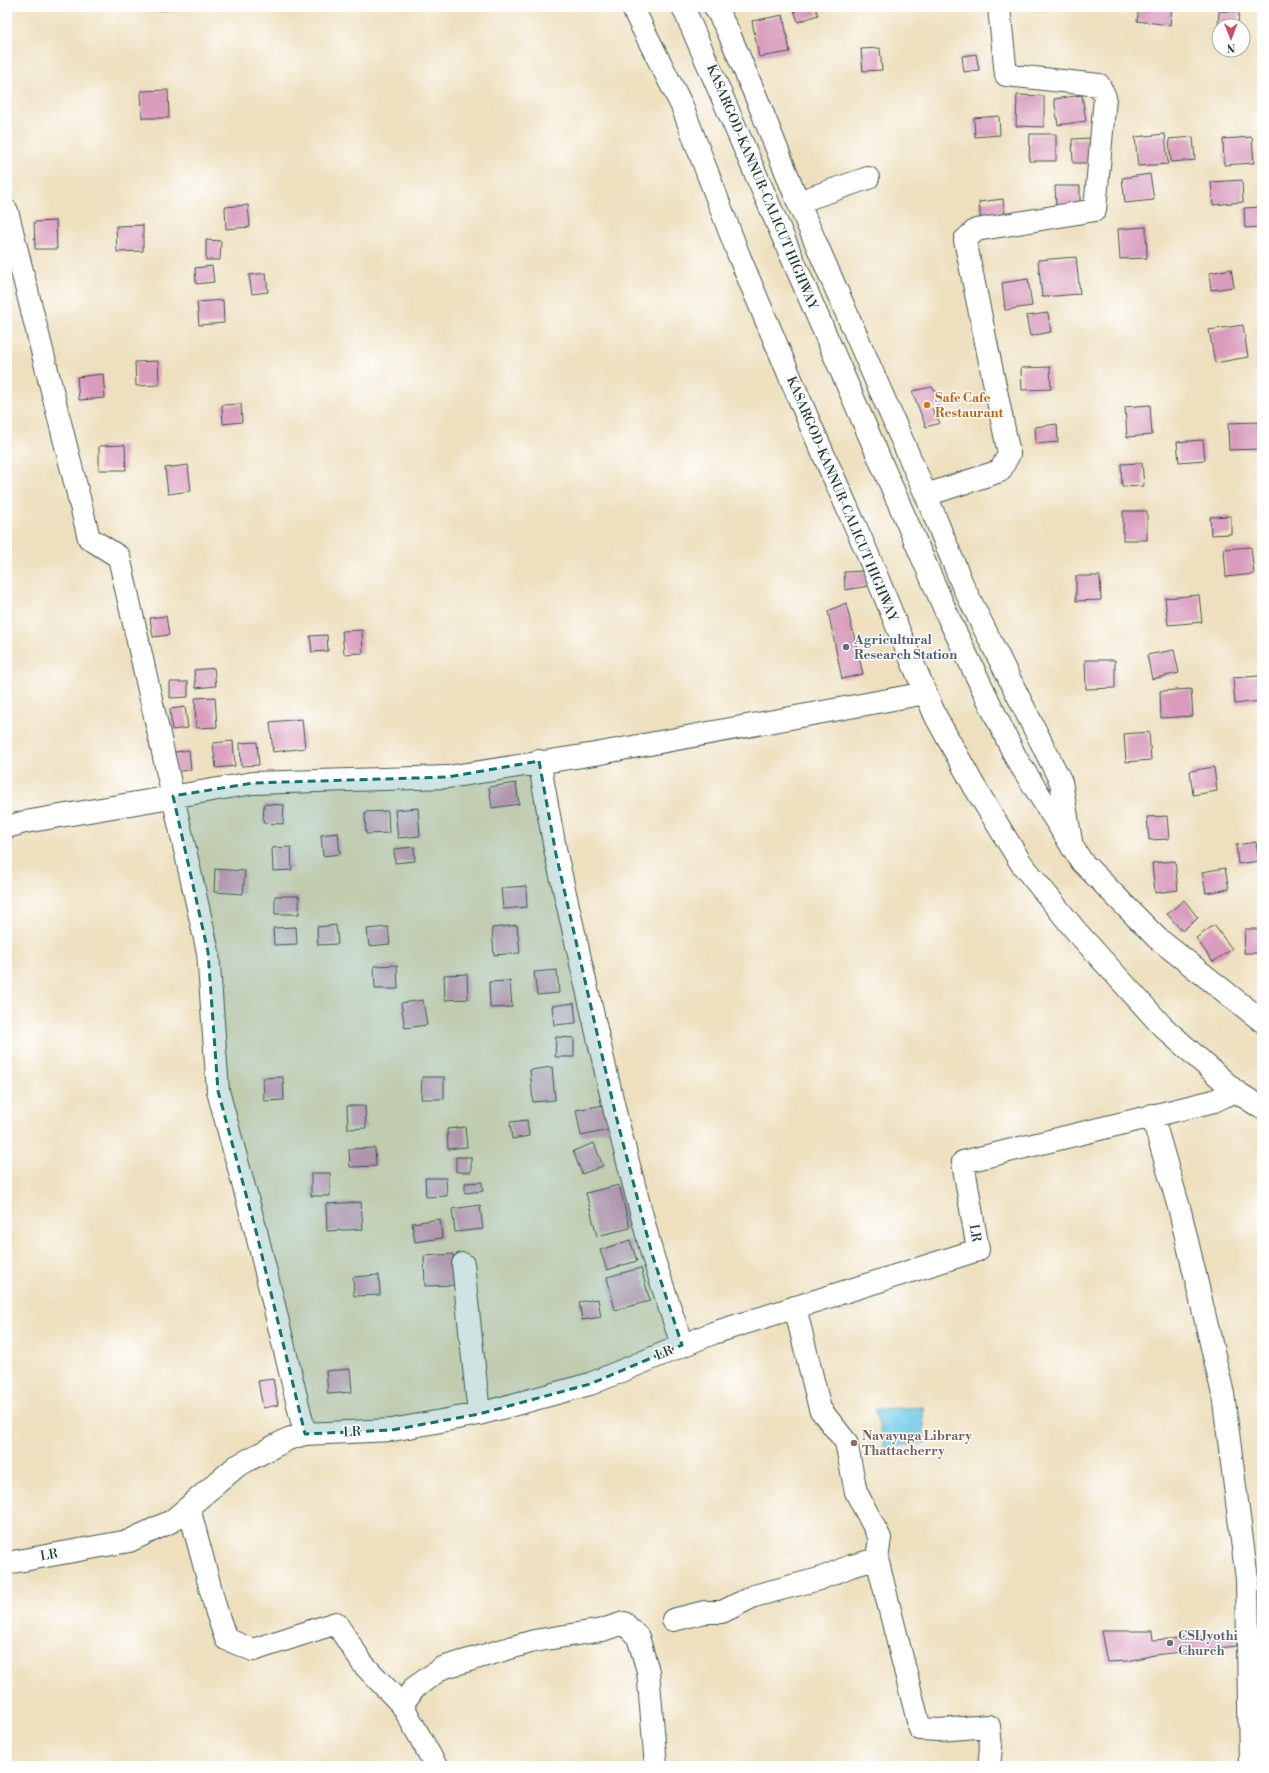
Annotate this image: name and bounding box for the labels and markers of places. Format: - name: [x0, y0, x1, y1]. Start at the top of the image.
- place label: Safe Cafe Restaurant: [935, 390, 1004, 421]
- marker: Safe Cafe Restaurant: [922, 400, 932, 410]
- place label: Agricultural Research Station: [853, 632, 957, 663]
- marker: Agricultural Research Station: [841, 642, 851, 652]
- place label: Navayuga Library Thattacherry: [862, 1428, 972, 1459]
- marker: Navayuga Library Thattacherry: [849, 1438, 859, 1448]
- place label: CSI Jyothi Church: [1178, 1628, 1238, 1659]
- marker: CSI Jyothi Church: [1165, 1638, 1175, 1648]

